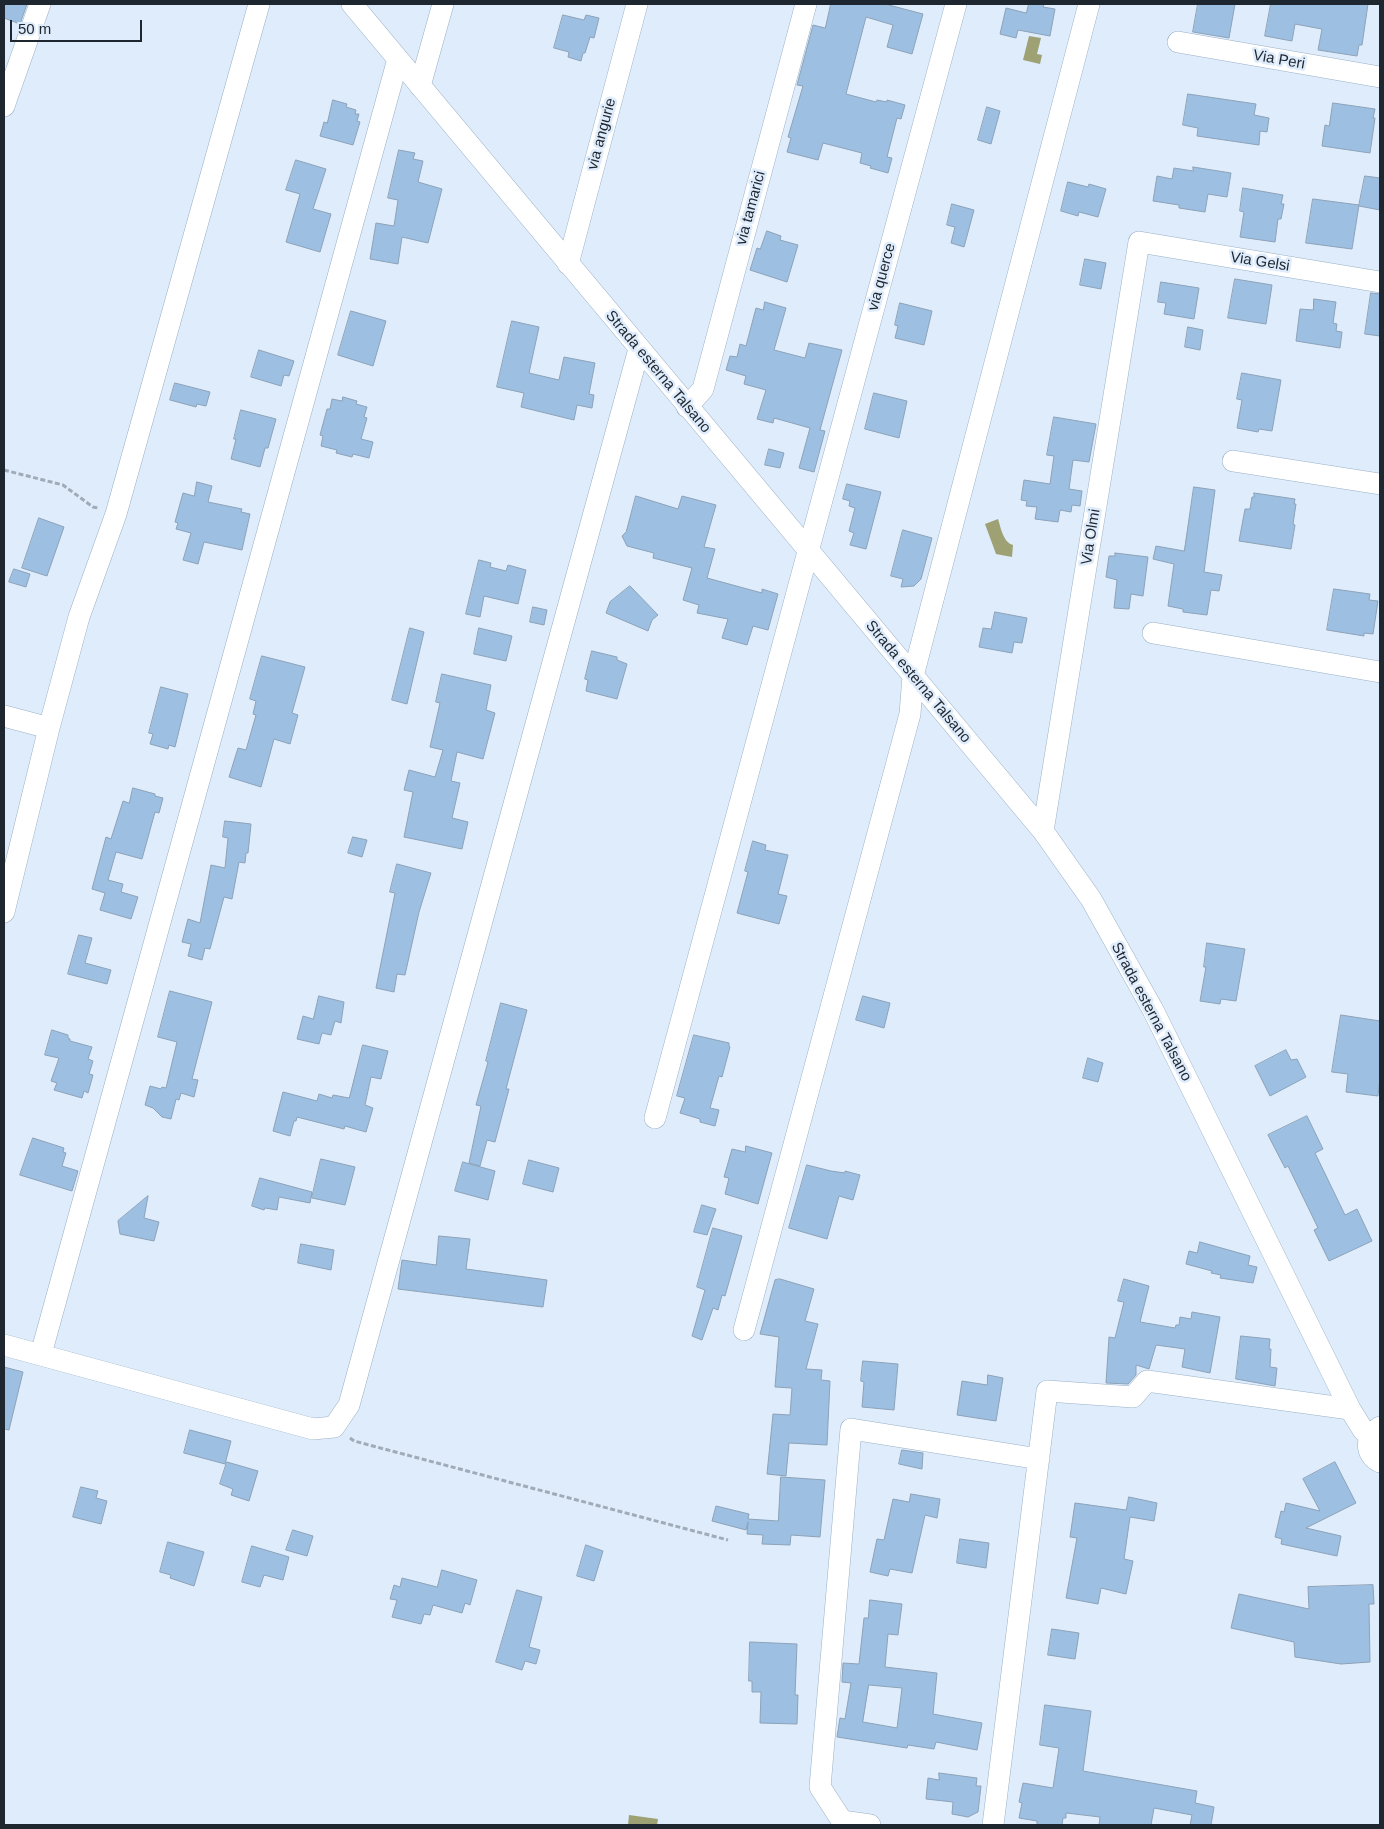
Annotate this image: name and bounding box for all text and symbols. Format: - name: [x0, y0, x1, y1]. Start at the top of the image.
- scale bar: [12, 10, 145, 42]
- text: 50 m: [18, 20, 51, 37]
- street label: Via Peri: [1252, 47, 1306, 73]
- street label: via angurie: [584, 96, 620, 172]
- street label: via tamarici: [732, 169, 770, 247]
- street label: via querce: [864, 241, 900, 313]
- street label: Via Gelsi: [1229, 248, 1291, 276]
- street label: Strada esterna Talsano: [602, 307, 714, 437]
- street label: Via Olmi: [1078, 508, 1104, 566]
- street label: Strada esterna Talsano: [862, 617, 974, 747]
- street label: Strada esterna Talsano: [1107, 940, 1195, 1084]

